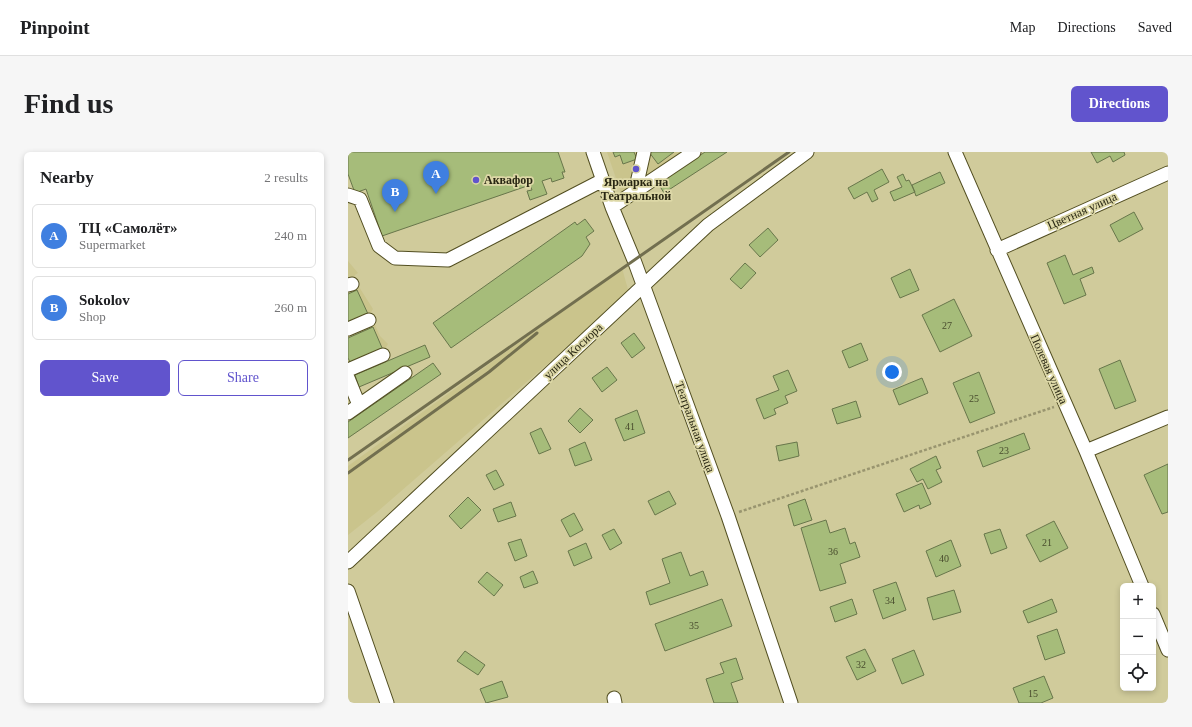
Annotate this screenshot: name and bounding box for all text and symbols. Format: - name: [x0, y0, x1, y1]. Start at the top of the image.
- text: Pinpoint: [20, 17, 90, 38]
- text: Map: [1010, 20, 1035, 35]
- text: Directions: [1057, 20, 1116, 35]
- text: Saved: [1138, 20, 1172, 35]
- button: Directions: [1071, 86, 1168, 122]
- text: Find us: [24, 88, 114, 119]
- pin: A: [423, 161, 449, 194]
- marker: Ярмарка на Театральной: [631, 164, 641, 174]
- text: Nearby: [40, 168, 94, 187]
- text: 2 results: [264, 170, 308, 185]
- place label: Аквафор: [484, 173, 533, 187]
- marker: Аквафор: [471, 175, 481, 185]
- place label: Ярмарка на Театральной: [601, 175, 671, 203]
- pin: B: [382, 179, 408, 212]
- street label: Цветная улица: [1045, 189, 1120, 233]
- text: ТЦ «Самолёт»: [79, 220, 178, 236]
- text: A: [49, 228, 59, 243]
- text: 240 m: [274, 228, 307, 243]
- text: Supermarket: [79, 237, 145, 252]
- text: Sokolov: [79, 292, 130, 308]
- text: B: [50, 300, 58, 315]
- text: 260 m: [274, 300, 307, 315]
- text: Shop: [79, 309, 106, 324]
- street label: улица Косиора: [541, 320, 606, 382]
- house number: 27: [942, 320, 952, 331]
- street label: Полевая улица: [1027, 332, 1071, 407]
- button: Save: [40, 360, 170, 396]
- button: Share: [178, 360, 308, 396]
- your location: [882, 362, 902, 382]
- street label: Театральная улица: [672, 380, 718, 475]
- house number: 25: [969, 393, 979, 404]
- house number: 41: [625, 421, 635, 432]
- house number: 23: [999, 445, 1009, 456]
- house number: 21: [1042, 537, 1052, 548]
- house number: 36: [828, 546, 838, 557]
- house number: 40: [939, 553, 949, 564]
- map controls: [1120, 583, 1156, 691]
- button: +: [1120, 583, 1156, 619]
- house number: 34: [885, 595, 895, 606]
- button: −: [1120, 619, 1156, 655]
- house number: 35: [689, 620, 699, 631]
- button: locate: [1120, 655, 1156, 691]
- house number: 32: [856, 659, 866, 670]
- house number: 15: [1028, 688, 1038, 699]

